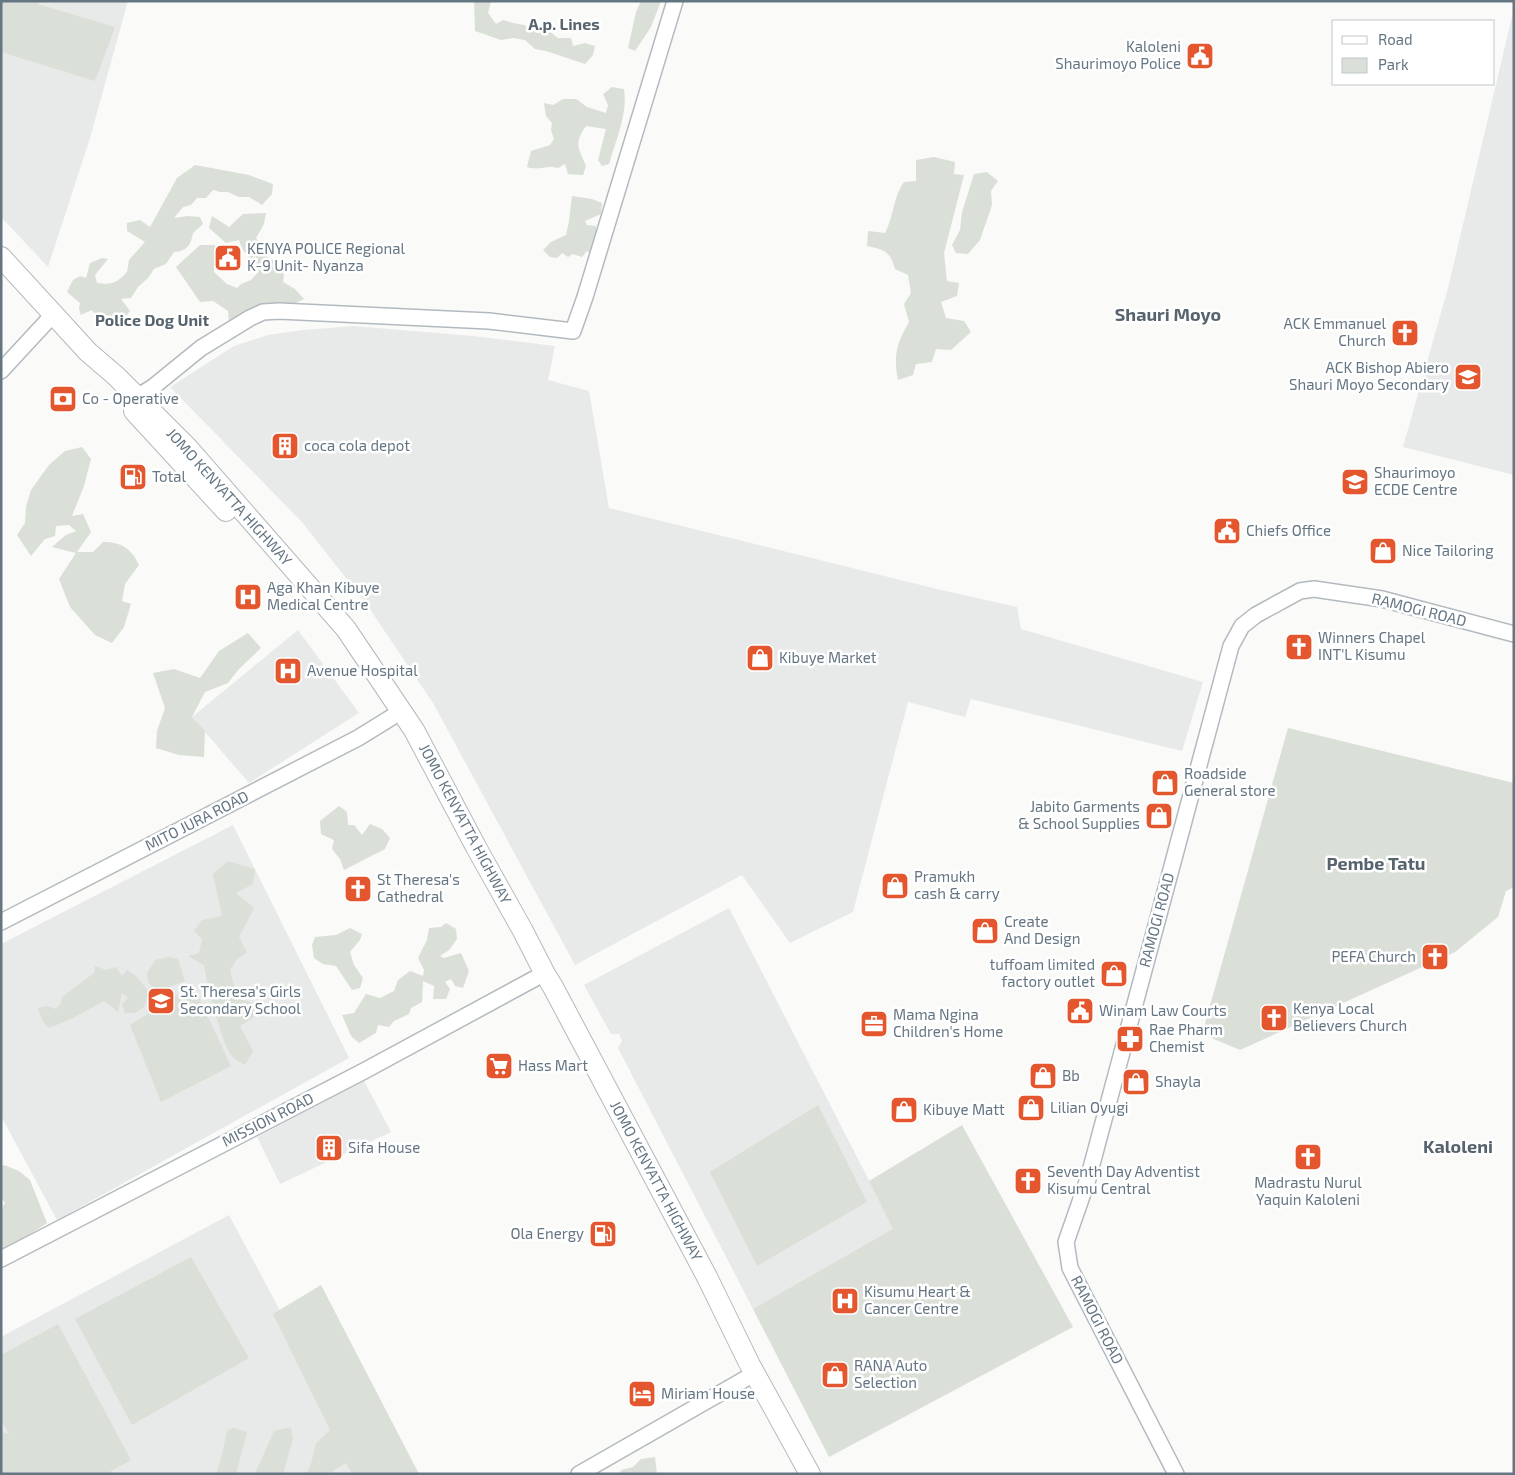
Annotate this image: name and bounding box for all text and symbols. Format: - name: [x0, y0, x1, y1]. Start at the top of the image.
- district label: A.p. Lines: [528, 14, 600, 33]
- legend: [1332, 20, 1495, 85]
- text: Road: [1378, 30, 1413, 48]
- place label: Kaloleni Shaurimoyo Police: [1055, 37, 1181, 72]
- public building icon: Kaloleni Shaurimoyo Police: [1185, 41, 1215, 71]
- text: Park: [1378, 55, 1409, 73]
- place label: KENYA POLICE Regional K-9 Unit- Nyanza: [247, 239, 405, 274]
- public building icon: KENYA POLICE Regional K-9 Unit- Nyanza: [213, 243, 243, 273]
- district label: Shauri Moyo: [1115, 303, 1221, 325]
- district label: Police Dog Unit: [95, 310, 210, 329]
- place label: ACK Emmanuel Church: [1283, 314, 1387, 349]
- church icon: ACK Emmanuel Church: [1390, 318, 1420, 348]
- place label: ACK Bishop Abiero Shauri Moyo Secondary: [1289, 358, 1449, 393]
- school or university icon: ACK Bishop Abiero Shauri Moyo Secondary: [1453, 362, 1483, 392]
- bank icon: Co - Operative: [48, 384, 78, 414]
- place label: Co - Operative: [82, 389, 179, 407]
- street label: JOMO KENYATTA HIGHWAY: [163, 424, 297, 569]
- building icon: coca cola depot: [270, 431, 300, 461]
- place label: coca cola depot: [304, 436, 410, 454]
- fuel station icon: Total: [118, 462, 148, 492]
- place label: Shaurimoyo ECDE Centre: [1374, 463, 1457, 498]
- place label: Total: [152, 467, 186, 485]
- school or university icon: Shaurimoyo ECDE Centre: [1340, 467, 1370, 497]
- public building icon: Chiefs Office: [1212, 516, 1242, 546]
- place label: Chiefs Office: [1246, 521, 1331, 539]
- shop icon: Nice Tailoring: [1368, 536, 1398, 566]
- place label: Nice Tailoring: [1402, 541, 1494, 559]
- place label: Aga Khan Kibuye Medical Centre: [267, 578, 380, 613]
- hospital icon: Aga Khan Kibuye Medical Centre: [233, 582, 263, 612]
- street label: RAMOGI ROAD: [1370, 589, 1469, 630]
- place label: Winners Chapel INT'L Kisumu: [1318, 628, 1426, 663]
- church icon: Winners Chapel INT'L Kisumu: [1284, 632, 1314, 662]
- shop icon: Kibuye Market: [745, 643, 775, 673]
- place label: Kibuye Market: [779, 648, 877, 666]
- hospital icon: Avenue Hospital: [273, 656, 303, 686]
- place label: Avenue Hospital: [307, 661, 418, 679]
- street label: JOMO KENYATTA HIGHWAY: [416, 740, 516, 907]
- place label: Roadside General store: [1184, 764, 1276, 799]
- shop icon: Roadside General store: [1150, 768, 1180, 798]
- street label: MITO JURA ROAD: [142, 786, 251, 854]
- place label: Jabito Garments & School Supplies: [1018, 797, 1140, 832]
- shop icon: Jabito Garments & School Supplies: [1144, 801, 1174, 831]
- district label: Pembe Tatu: [1327, 852, 1425, 874]
- place label: Pramukh cash & carry: [914, 867, 1000, 902]
- place label: St Theresa's Cathedral: [377, 870, 460, 905]
- shop icon: Pramukh cash & carry: [880, 871, 910, 901]
- street label: RAMOGI ROAD: [1135, 871, 1177, 969]
- church icon: St Theresa's Cathedral: [343, 874, 373, 904]
- place label: Create And Design: [1004, 912, 1080, 947]
- shop icon: Create And Design: [970, 916, 1000, 946]
- church icon: PEFA Church: [1420, 942, 1450, 972]
- place label: PEFA Church: [1331, 947, 1416, 965]
- place label: tuffoam limited factory outlet: [990, 955, 1095, 990]
- shop icon: tuffoam limited factory outlet: [1099, 959, 1129, 989]
- place label: St. Theresa's Girls Secondary School: [180, 982, 301, 1017]
- school or university icon: St. Theresa's Girls Secondary School: [146, 986, 176, 1016]
- public building icon: Winam Law Courts: [1065, 996, 1095, 1026]
- place label: Kenya Local Believers Church: [1293, 999, 1407, 1034]
- place label: Winam Law Courts: [1099, 1001, 1227, 1019]
- church icon: Kenya Local Believers Church: [1259, 1003, 1289, 1033]
- place label: Mama Ngina Children's Home: [893, 1005, 1003, 1040]
- office icon: Mama Ngina Children's Home: [859, 1009, 889, 1039]
- place label: Rae Pharm Chemist: [1149, 1020, 1223, 1055]
- pharmacy icon: Rae Pharm Chemist: [1115, 1024, 1145, 1054]
- supermarket icon: Hass Mart: [484, 1051, 514, 1081]
- place label: Hass Mart: [518, 1056, 588, 1074]
- shop icon: Bb: [1028, 1061, 1058, 1091]
- place label: Bb: [1062, 1066, 1080, 1084]
- shop icon: Shayla: [1121, 1067, 1151, 1097]
- place label: Shayla: [1155, 1072, 1201, 1090]
- street label: MISSION ROAD: [219, 1088, 316, 1150]
- shop icon: Lilian Oyugi: [1016, 1093, 1046, 1123]
- shop icon: Kibuye Matt: [889, 1095, 919, 1125]
- street label: JOMO KENYATTA HIGHWAY: [607, 1097, 707, 1264]
- place label: Lilian Oyugi: [1050, 1098, 1129, 1116]
- place label: Kibuye Matt: [923, 1100, 1005, 1118]
- building icon: Sifa House: [314, 1133, 344, 1163]
- district label: Kaloleni: [1423, 1135, 1493, 1157]
- place label: Sifa House: [348, 1138, 420, 1156]
- church icon: Madrastu Nurul Yaquin Kaloleni: [1293, 1142, 1323, 1172]
- place label: Seventh Day Adventist Kisumu Central: [1047, 1162, 1200, 1197]
- church icon: Seventh Day Adventist Kisumu Central: [1013, 1166, 1043, 1196]
- place label: Madrastu Nurul Yaquin Kaloleni: [1254, 1173, 1362, 1208]
- fuel station icon: Ola Energy: [588, 1219, 618, 1249]
- place label: Ola Energy: [511, 1224, 584, 1242]
- street label: RAMOGI ROAD: [1068, 1272, 1128, 1367]
- place label: Kisumu Heart & Cancer Centre: [864, 1282, 971, 1317]
- hospital icon: Kisumu Heart & Cancer Centre: [830, 1286, 860, 1316]
- place label: RANA Auto Selection: [854, 1356, 927, 1391]
- shop icon: RANA Auto Selection: [820, 1360, 850, 1390]
- hotel icon: Miriam House: [627, 1379, 657, 1409]
- place label: Miriam House: [661, 1384, 755, 1402]

